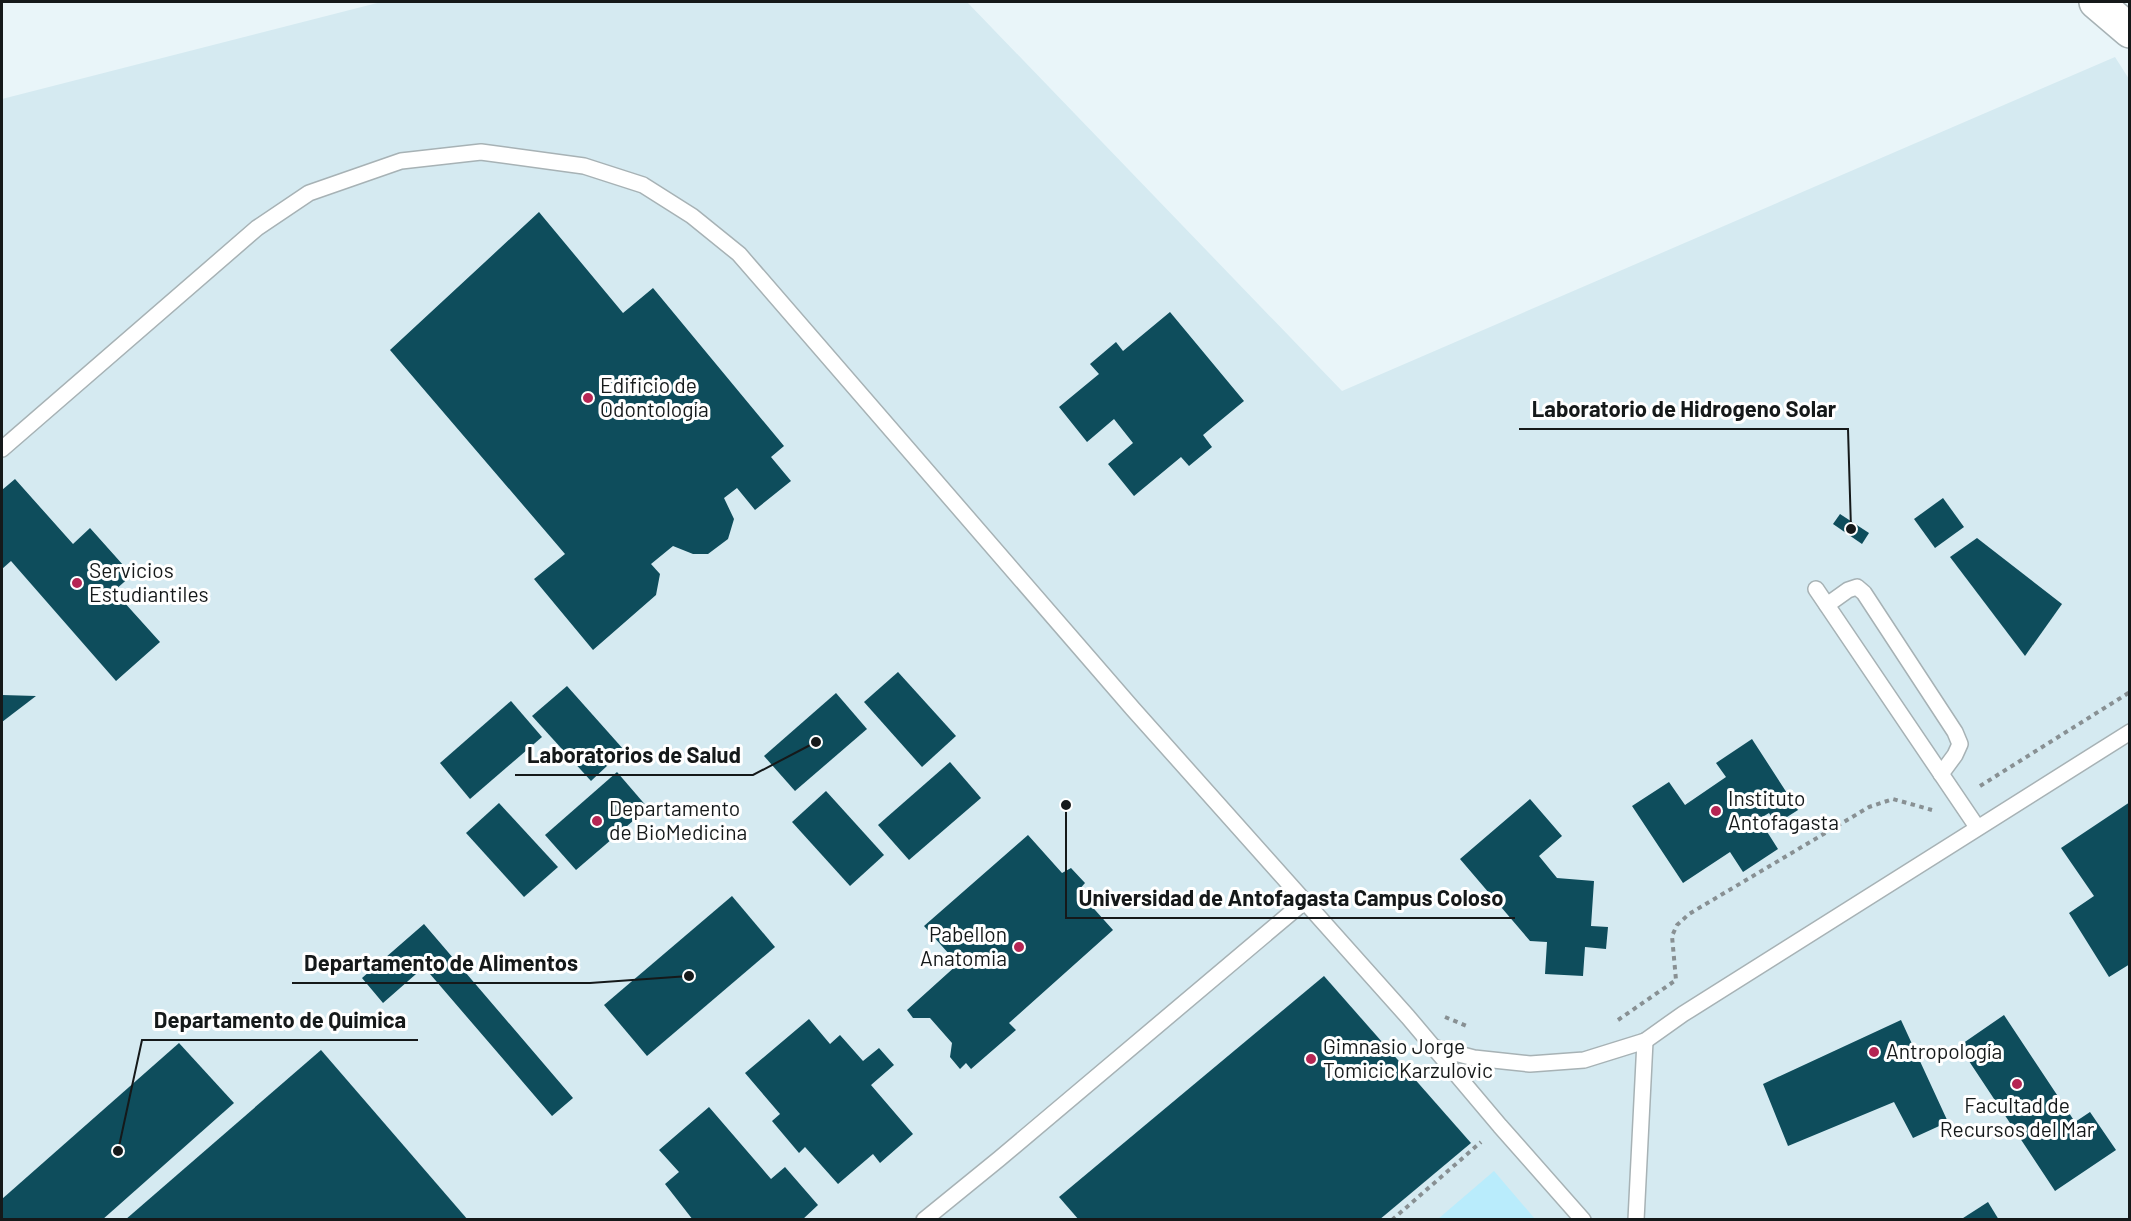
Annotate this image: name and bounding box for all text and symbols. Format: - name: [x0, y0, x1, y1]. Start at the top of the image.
- place label: Edificio de Odontología: [600, 372, 709, 421]
- callout: Laboratorio de Hidrogeno Solar: [1519, 389, 1848, 429]
- marker: Edificio de Odontología: [581, 391, 595, 405]
- text: Laboratorio de Hidrogeno Solar: [1532, 395, 1837, 421]
- place label: Servicios Estudiantiles: [89, 557, 209, 606]
- marker: Servicios Estudiantiles: [70, 576, 84, 590]
- callout: Laboratorios de Salud: [515, 735, 753, 775]
- text: Laboratorios de Salud: [527, 741, 741, 767]
- place label: Instituto Antofagasta: [1728, 785, 1839, 834]
- place label: Departamento de BioMedicina: [609, 795, 747, 844]
- marker: Instituto Antofagasta: [1709, 804, 1723, 818]
- marker: Departamento de BioMedicina: [590, 814, 604, 828]
- callout: Universidad de Antofagasta Campus Coloso: [1066, 878, 1515, 918]
- text: Universidad de Antofagasta Campus Coloso: [1079, 884, 1503, 910]
- place label: Pabellon Anatomia: [920, 921, 1007, 970]
- marker: Pabellon Anatomia: [1012, 940, 1026, 954]
- callout: Departamento de Alimentos: [292, 943, 590, 983]
- text: Departamento de Alimentos: [304, 949, 578, 975]
- callout: Departamento de Quimica: [142, 1000, 418, 1040]
- text: Departamento de Quimica: [154, 1006, 406, 1032]
- place label: Gimnasio Jorge Tomicic Karzulovic: [1323, 1033, 1493, 1082]
- place label: Antropología: [1886, 1038, 2002, 1063]
- marker: Antropología: [1867, 1045, 1881, 1059]
- marker: Gimnasio Jorge Tomicic Karzulovic: [1304, 1052, 1318, 1066]
- marker: Facultad de Recursos del Mar: [2010, 1077, 2024, 1091]
- place label: Facultad de Recursos del Mar: [1940, 1092, 2095, 1141]

